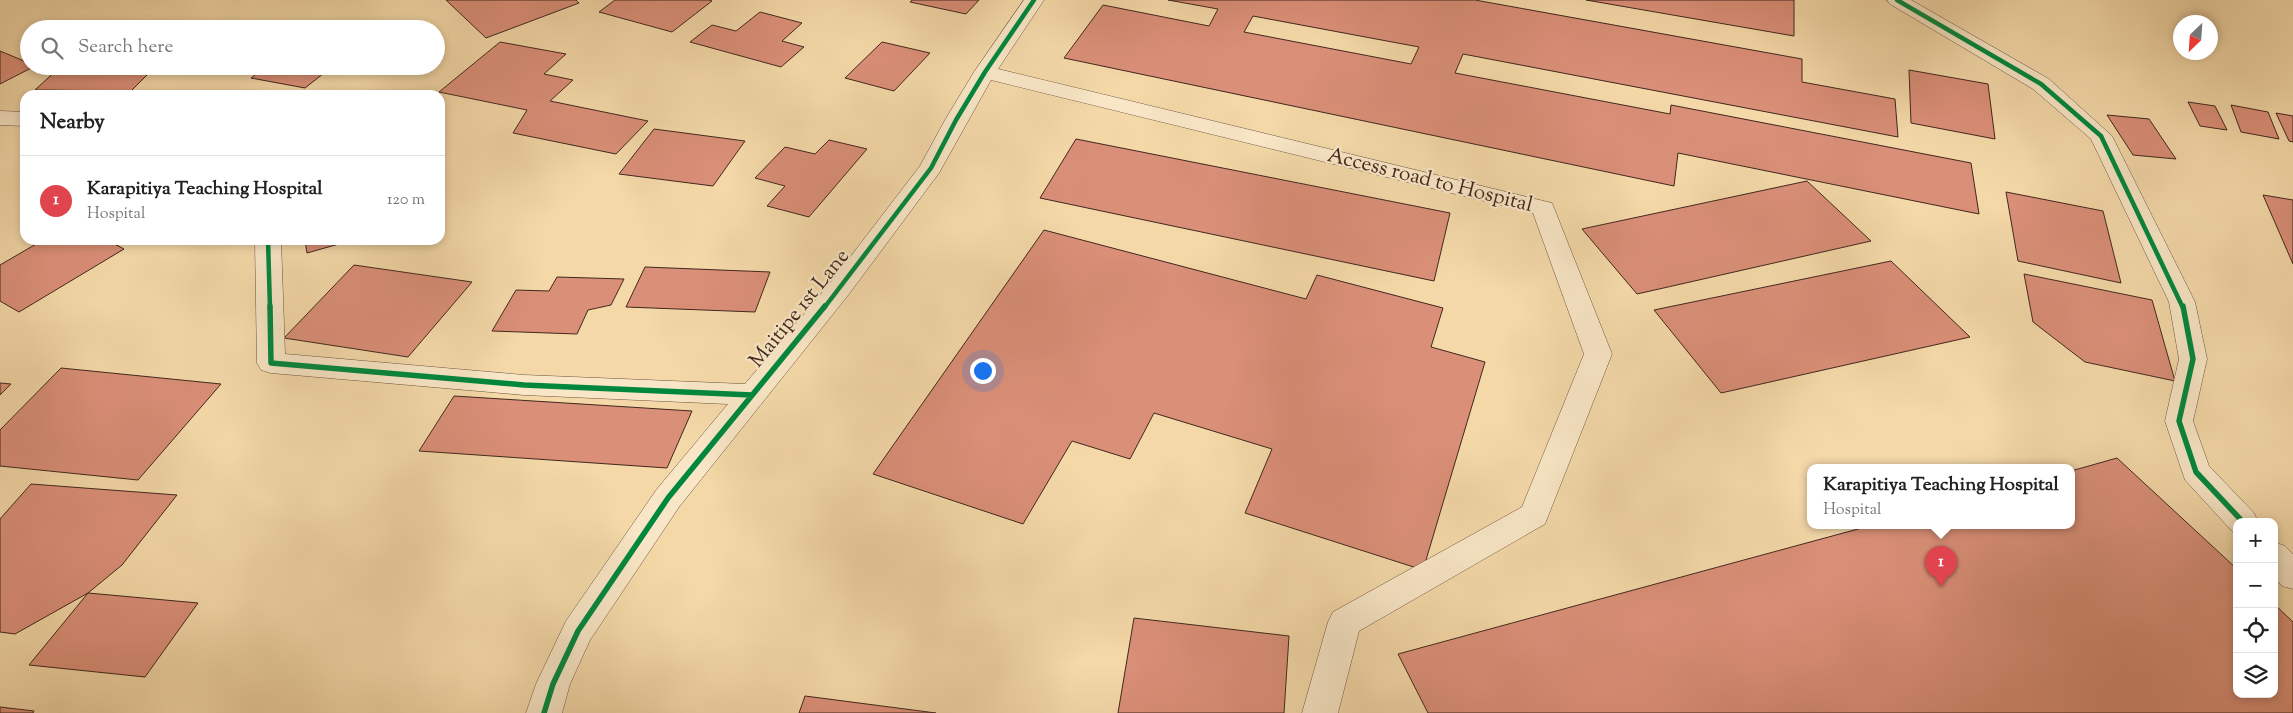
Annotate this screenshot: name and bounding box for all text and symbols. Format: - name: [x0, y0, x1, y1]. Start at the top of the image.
- north arrow: [2173, 15, 2218, 60]
- search box: [20, 20, 445, 75]
- icon: search: [38, 34, 66, 62]
- text: Search here: [78, 34, 173, 61]
- text: Nearby: [40, 108, 105, 138]
- street label: Access road to Hospital: [1324, 141, 1536, 221]
- text: Karapitiya Teaching Hospital: [87, 176, 323, 203]
- text: 1: [53, 189, 59, 212]
- text: 120 m: [387, 189, 425, 212]
- text: Hospital: [87, 203, 145, 226]
- street label: Maitipe 1st Lane: [743, 243, 857, 375]
- your location: [970, 358, 996, 384]
- popup: [1807, 464, 2075, 529]
- text: Karapitiya Teaching Hospital: [1823, 472, 2059, 499]
- text: Hospital: [1823, 499, 1882, 522]
- map controls: [2233, 518, 2278, 698]
- button: +: [2233, 518, 2278, 563]
- pin: 1: [1925, 546, 1957, 587]
- button: −: [2233, 563, 2278, 608]
- button: locate: [2233, 608, 2278, 653]
- button: layers: [2233, 653, 2278, 698]

